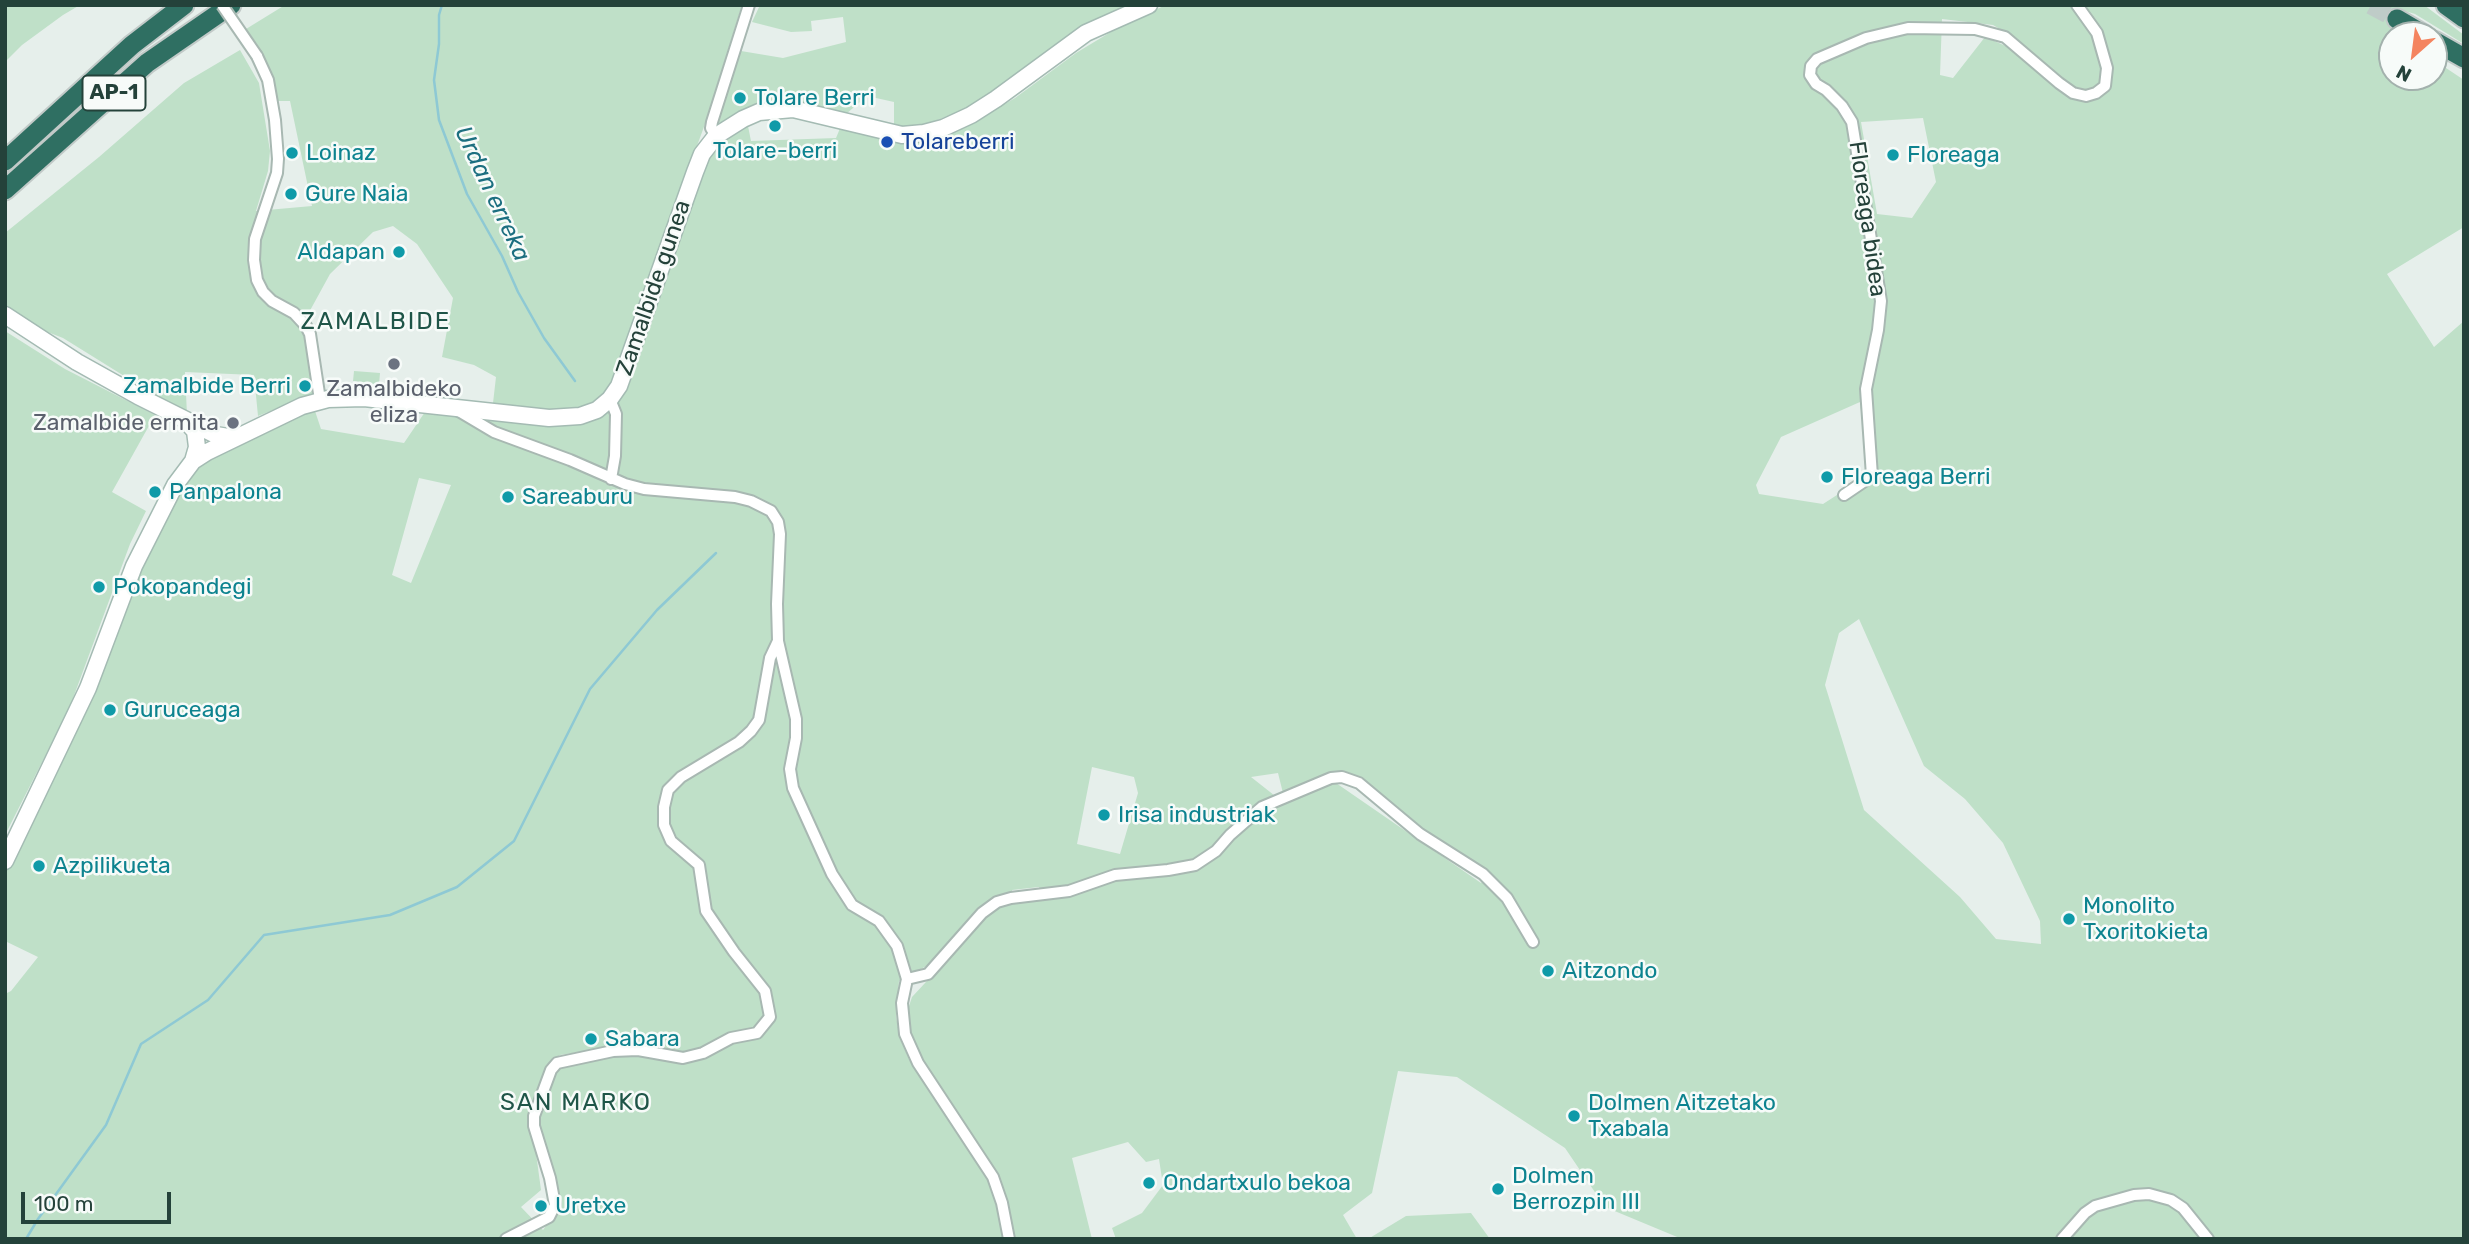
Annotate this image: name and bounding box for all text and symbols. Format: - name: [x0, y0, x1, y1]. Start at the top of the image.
- north arrow: [2378, 21, 2448, 91]
- text: N: [2392, 60, 2415, 87]
- road number: AP-1: [82, 76, 146, 110]
- place label: Tolare Berri: [754, 84, 875, 112]
- marker: Tolare Berri: [732, 90, 748, 106]
- marker: Tolare-berri: [767, 118, 783, 134]
- water label: Urdan erreka: [448, 122, 536, 266]
- place label: Tolareberri: [901, 128, 1015, 156]
- marker: Tolareberri: [879, 134, 895, 150]
- place label: Tolare-berri: [713, 137, 837, 165]
- place label: Loinaz: [306, 139, 376, 167]
- street label: Floreaga bidea: [1842, 139, 1892, 299]
- place label: Floreaga: [1907, 141, 2000, 169]
- marker: Loinaz: [284, 145, 300, 161]
- marker: Floreaga: [1885, 147, 1901, 163]
- place label: Gure Naia: [305, 180, 408, 208]
- marker: Gure Naia: [283, 186, 299, 202]
- street label: Zamalbide gunea: [611, 197, 697, 379]
- place label: Aldapan: [297, 238, 385, 266]
- marker: Aldapan: [391, 244, 407, 260]
- district label: ZAMALBIDE: [302, 308, 450, 336]
- marker: Zamalbideko eliza: [386, 356, 402, 372]
- place label: Zamalbide Berri: [123, 372, 291, 400]
- place label: Zamalbideko eliza: [326, 375, 462, 429]
- marker: Zamalbide Berri: [297, 378, 313, 394]
- place label: Zamalbide ermita: [33, 409, 219, 437]
- marker: Zamalbide ermita: [225, 415, 241, 431]
- place label: Floreaga Berri: [1841, 463, 1991, 491]
- marker: Floreaga Berri: [1819, 469, 1835, 485]
- place label: Panpalona: [169, 478, 282, 506]
- place label: Sareaburu: [522, 483, 633, 511]
- marker: Panpalona: [147, 484, 163, 500]
- marker: Sareaburu: [500, 489, 516, 505]
- place label: Pokopandegi: [113, 573, 252, 601]
- marker: Pokopandegi: [91, 579, 107, 595]
- place label: Guruceaga: [124, 696, 241, 724]
- marker: Guruceaga: [102, 702, 118, 718]
- place label: Irisa industriak: [1118, 801, 1275, 829]
- marker: Irisa industriak: [1096, 807, 1112, 823]
- place label: Azpilikueta: [53, 852, 171, 880]
- marker: Azpilikueta: [31, 858, 47, 874]
- place label: Monolito Txoritokieta: [2083, 892, 2208, 946]
- marker: Monolito Txoritokieta: [2061, 911, 2077, 927]
- place label: Aitzondo: [1562, 957, 1658, 985]
- marker: Aitzondo: [1540, 963, 1556, 979]
- place label: Sabara: [605, 1025, 680, 1053]
- marker: Sabara: [583, 1031, 599, 1047]
- district label: SAN MARKO: [501, 1089, 651, 1117]
- place label: Dolmen Aitzetako Txabala: [1588, 1089, 1776, 1143]
- marker: Dolmen Aitzetako Txabala: [1566, 1108, 1582, 1124]
- place label: Dolmen Berrozpin III: [1512, 1162, 1640, 1216]
- place label: Ondartxulo bekoa: [1163, 1169, 1351, 1197]
- marker: Ondartxulo bekoa: [1141, 1175, 1157, 1191]
- scale bar: [24, 1178, 175, 1222]
- marker: Dolmen Berrozpin III: [1490, 1181, 1506, 1197]
- text: 100 m: [34, 1191, 93, 1216]
- place label: Uretxe: [555, 1192, 626, 1220]
- marker: Uretxe: [533, 1198, 549, 1214]

